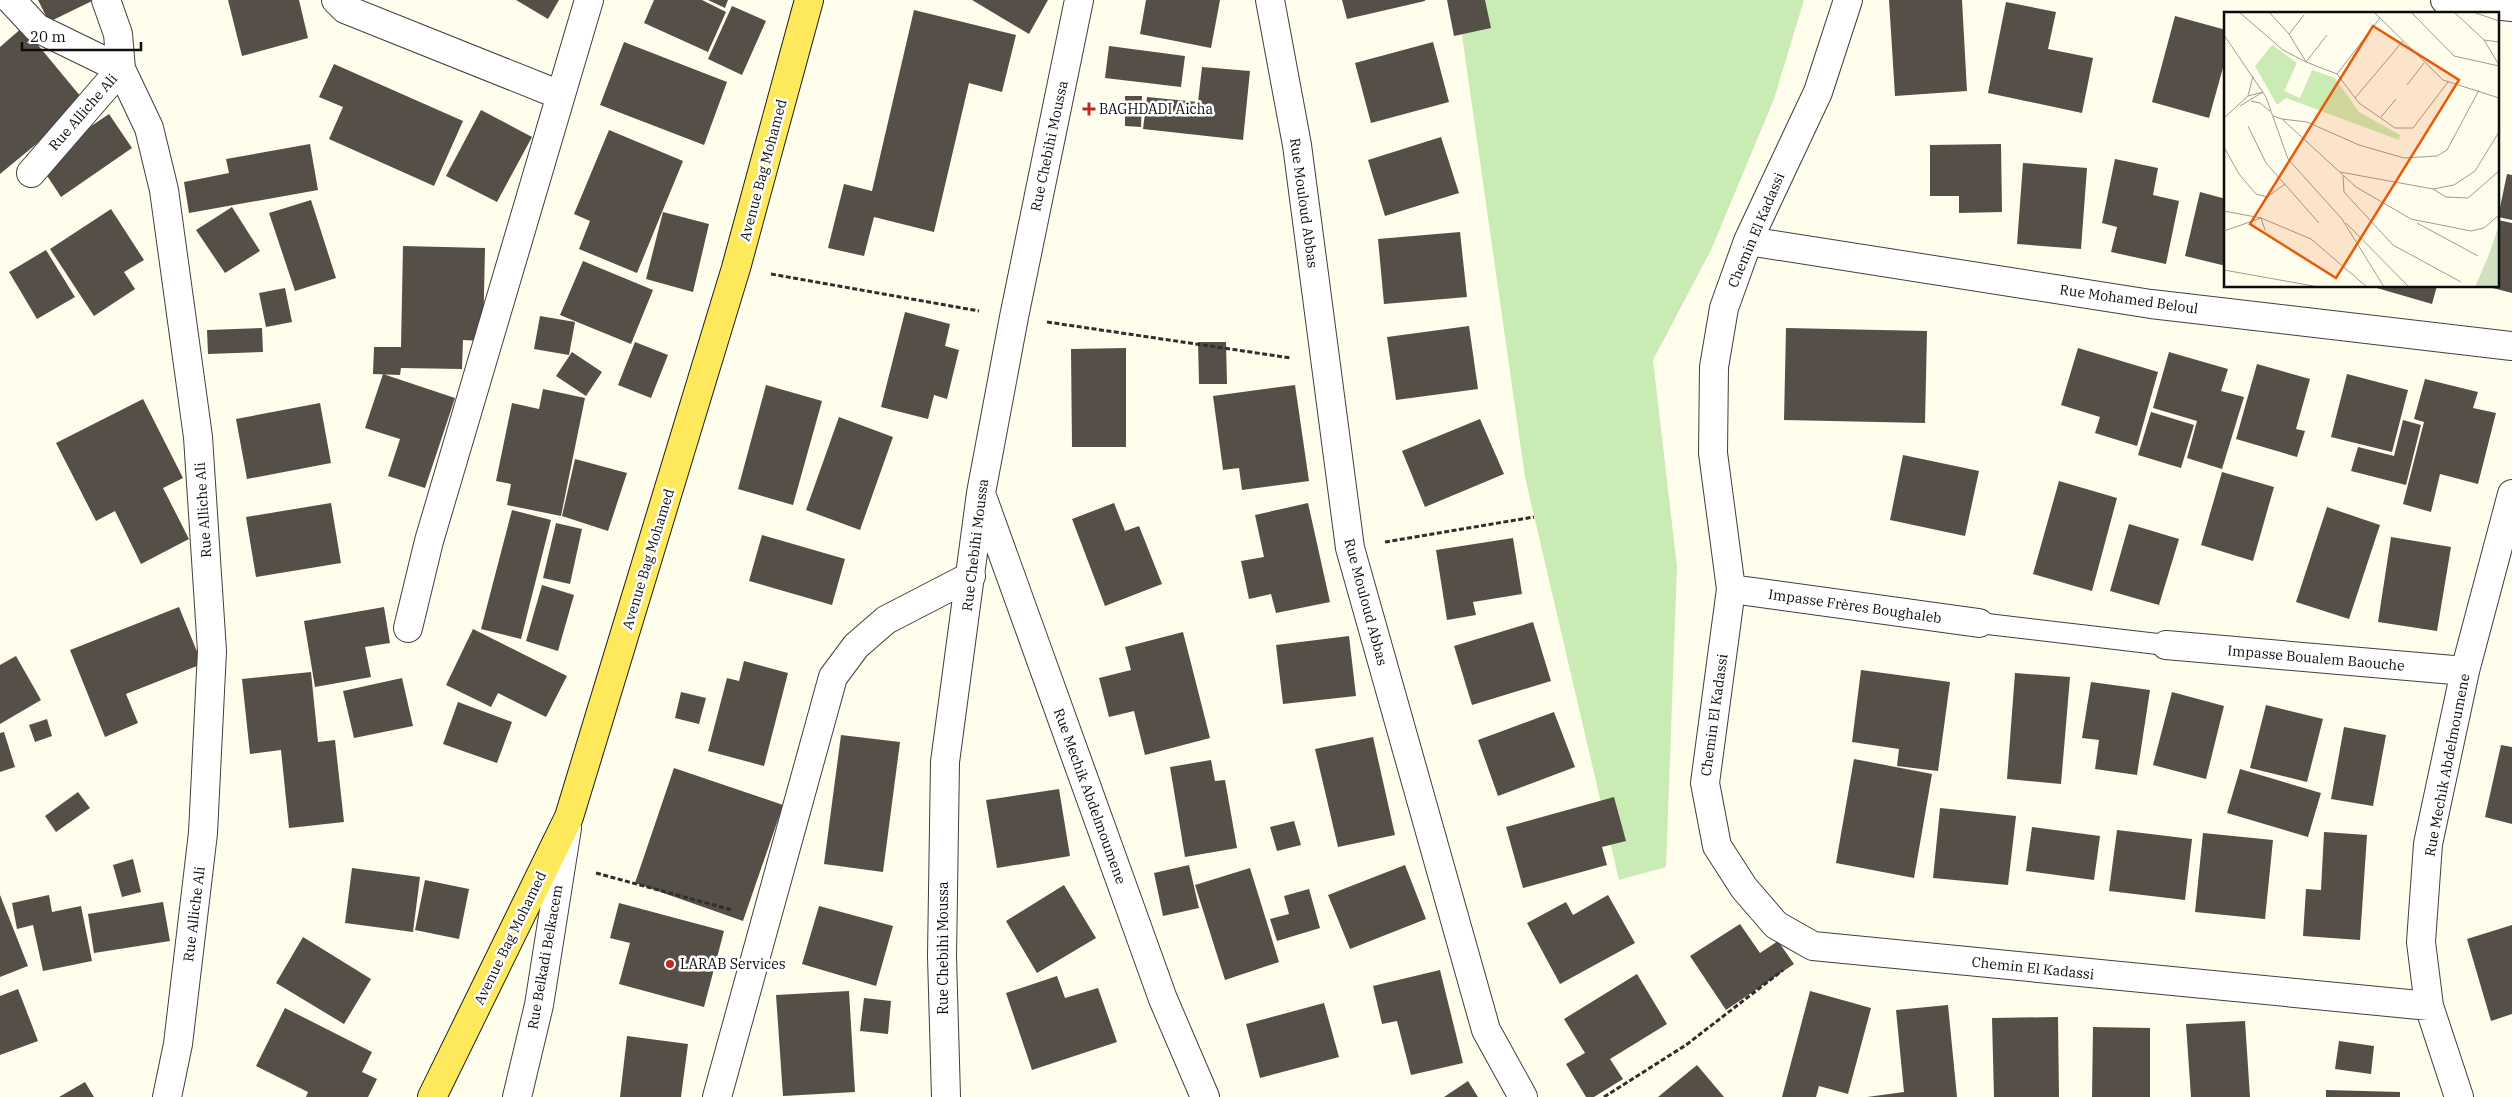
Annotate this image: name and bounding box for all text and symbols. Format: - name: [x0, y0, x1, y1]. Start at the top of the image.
- inset map: [2224, 12, 2500, 288]
- scale bar: [22, 20, 141, 52]
- text: 20 m: [30, 27, 66, 46]
- street label: Rue Alliche Ali: [45, 70, 121, 154]
- street label: Rue Chebihi Moussa: [1026, 79, 1072, 213]
- street label: Avenue Bag Mohamed: [735, 97, 791, 243]
- place label: BAGHDADI Aicha: [1099, 100, 1214, 118]
- marker: BAGHDADI Aicha: [1083, 103, 1095, 115]
- street label: Rue Mouloud Abbas: [1286, 137, 1322, 269]
- street label: Chemin El Kadassi: [1724, 170, 1788, 290]
- street label: Rue Mohamed Beloul: [2059, 280, 2199, 318]
- street label: Rue Alliche Ali: [191, 462, 215, 558]
- street label: Rue Chebihi Moussa: [958, 477, 992, 612]
- street label: Avenue Bag Mohamed: [618, 486, 678, 632]
- street label: Rue Mouloud Abbas: [1340, 536, 1392, 668]
- street label: Impasse Frères Boughaleb: [1767, 585, 1943, 627]
- street label: Impasse Boualem Baouche: [2227, 641, 2405, 675]
- street label: Chemin El Kadassi: [1697, 653, 1731, 777]
- street label: Rue Mechik Abdelmoumene: [2420, 672, 2474, 858]
- street label: Rue Mechik Abdelmoumene: [1050, 706, 1130, 886]
- street label: Rue Alliche Ali: [179, 865, 209, 963]
- street label: Avenue Bag Mohamed: [470, 868, 550, 1008]
- street label: Rue Chebihi Moussa: [934, 881, 952, 1015]
- street label: Rue Belkadi Belkacem: [523, 883, 567, 1031]
- street label: Chemin El Kadassi: [1971, 953, 2095, 983]
- place label: LARAB Services: [680, 955, 786, 973]
- marker: LARAB Services: [664, 958, 676, 970]

